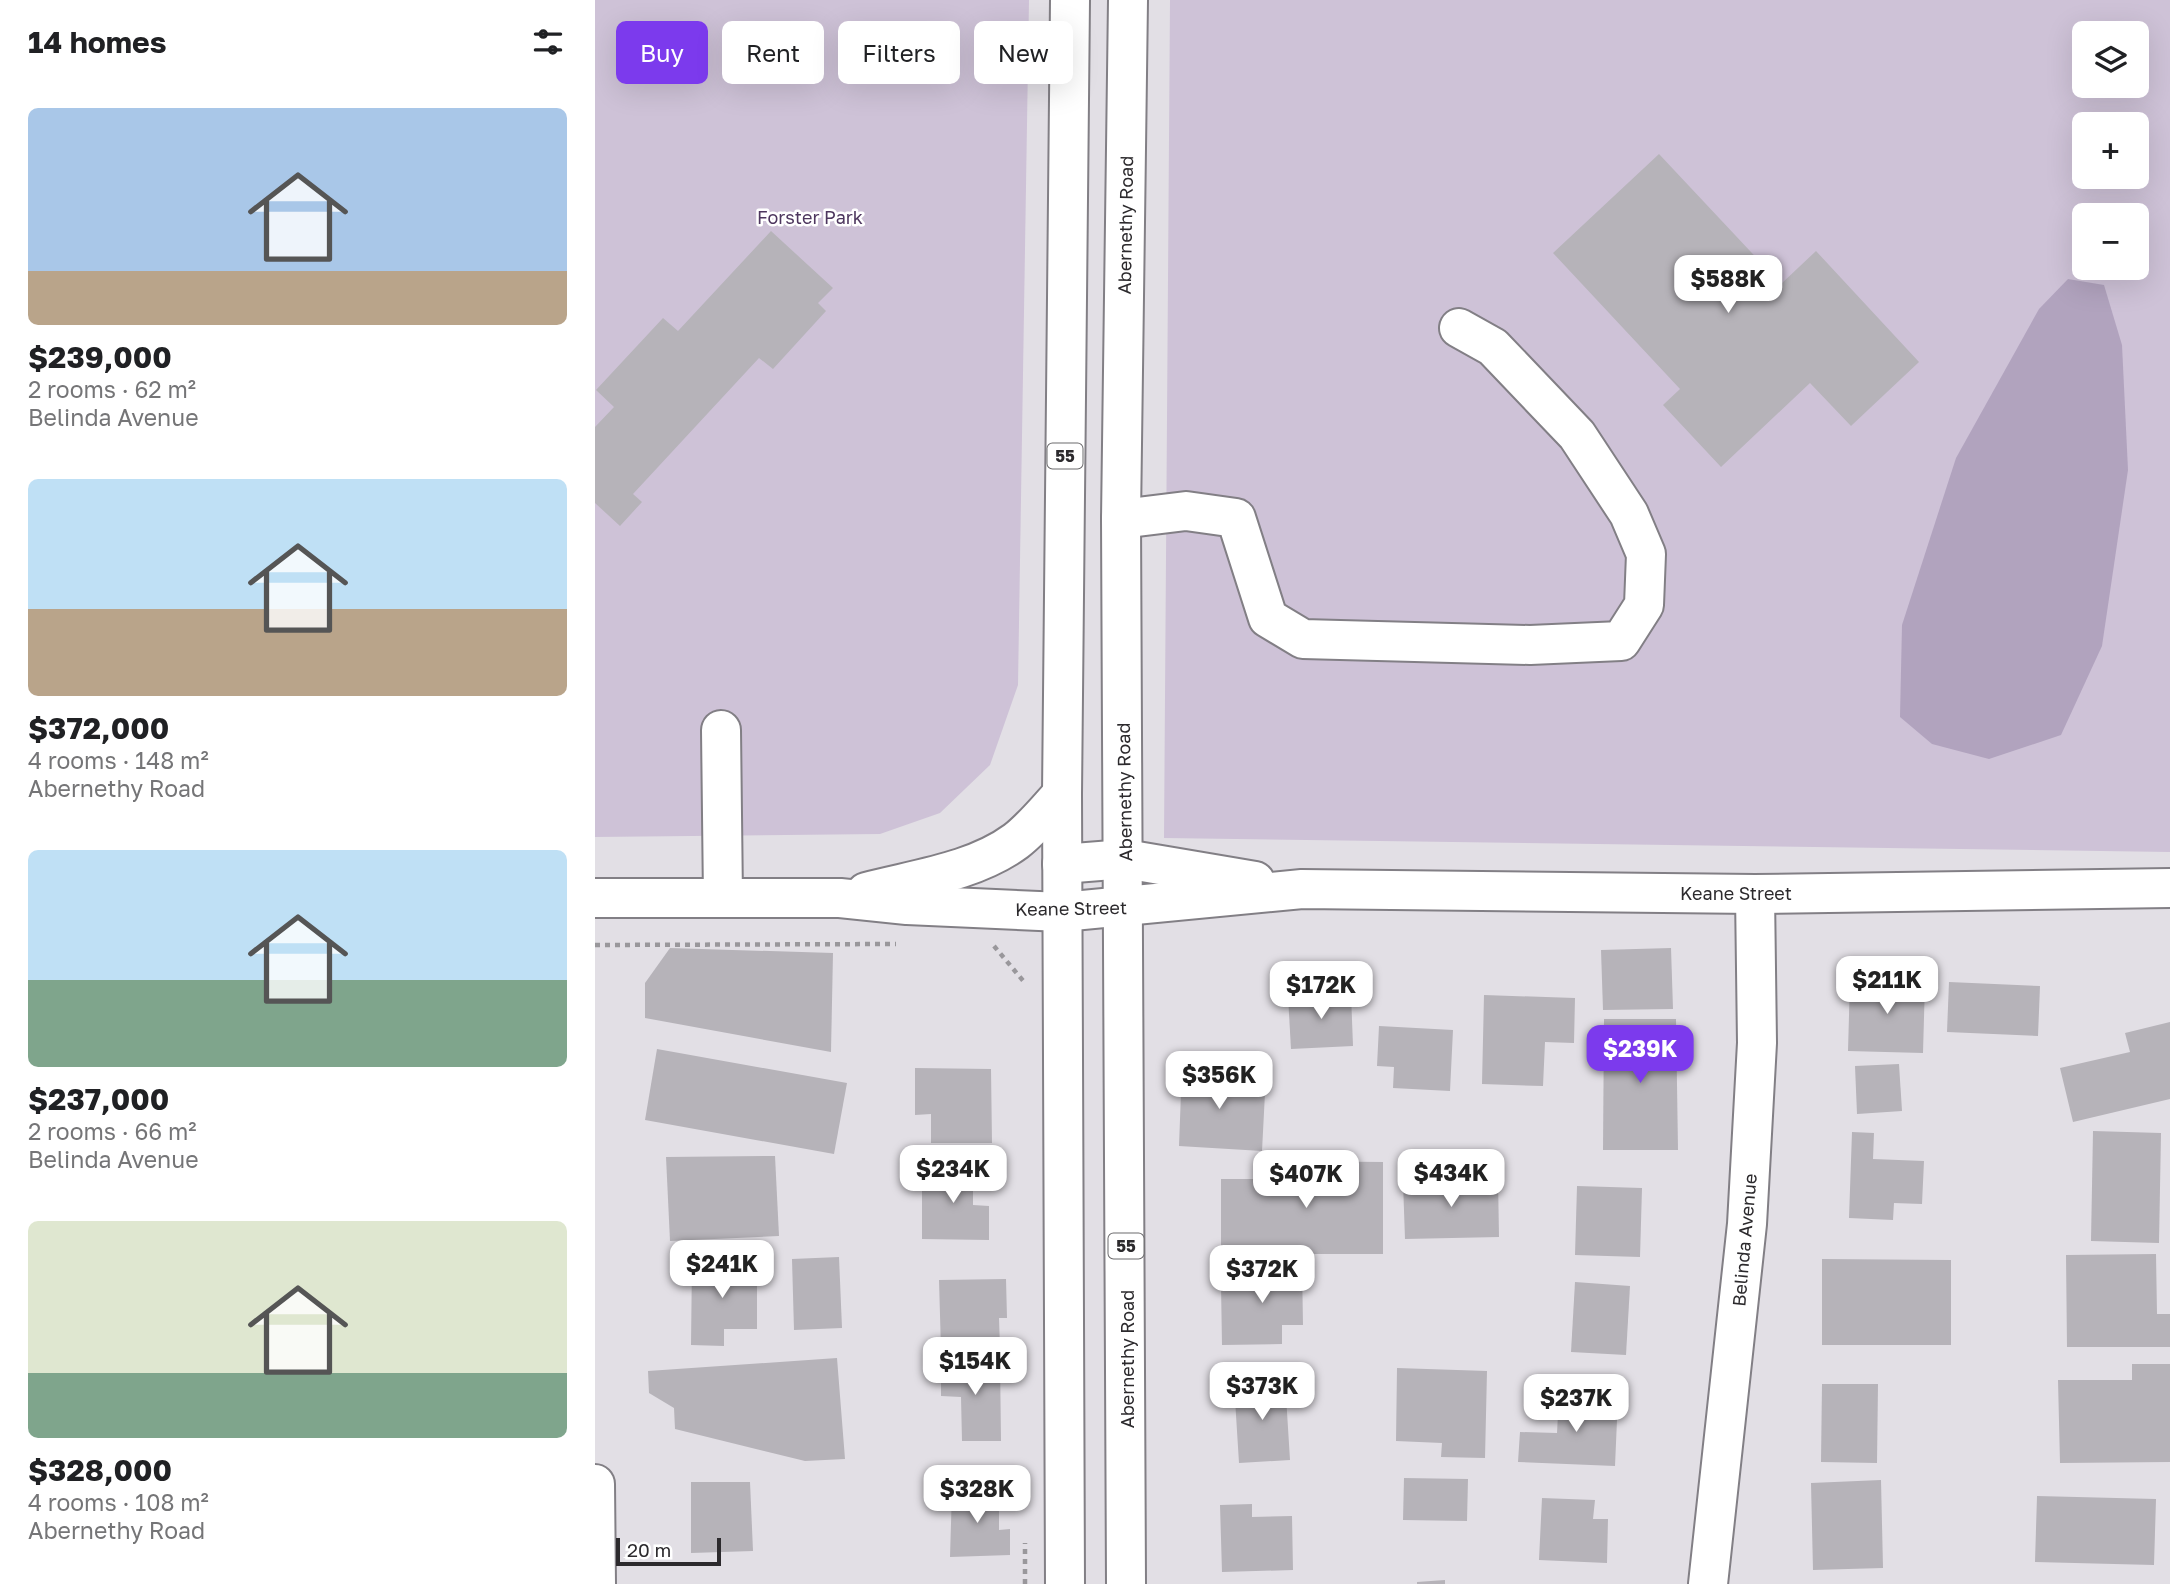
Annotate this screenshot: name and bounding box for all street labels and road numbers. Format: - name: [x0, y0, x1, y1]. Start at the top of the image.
- street label: Abernethy Road: [1113, 155, 1137, 295]
- road number: 55: [1047, 444, 1083, 468]
- street label: Abernethy Road: [1112, 722, 1136, 862]
- street label: Keane Street: [1680, 882, 1792, 904]
- street label: Keane Street: [1015, 896, 1127, 920]
- street label: Belinda Avenue: [1727, 1173, 1761, 1307]
- road number: 55: [1109, 1234, 1143, 1258]
- street label: Abernethy Road: [1116, 1290, 1138, 1428]

